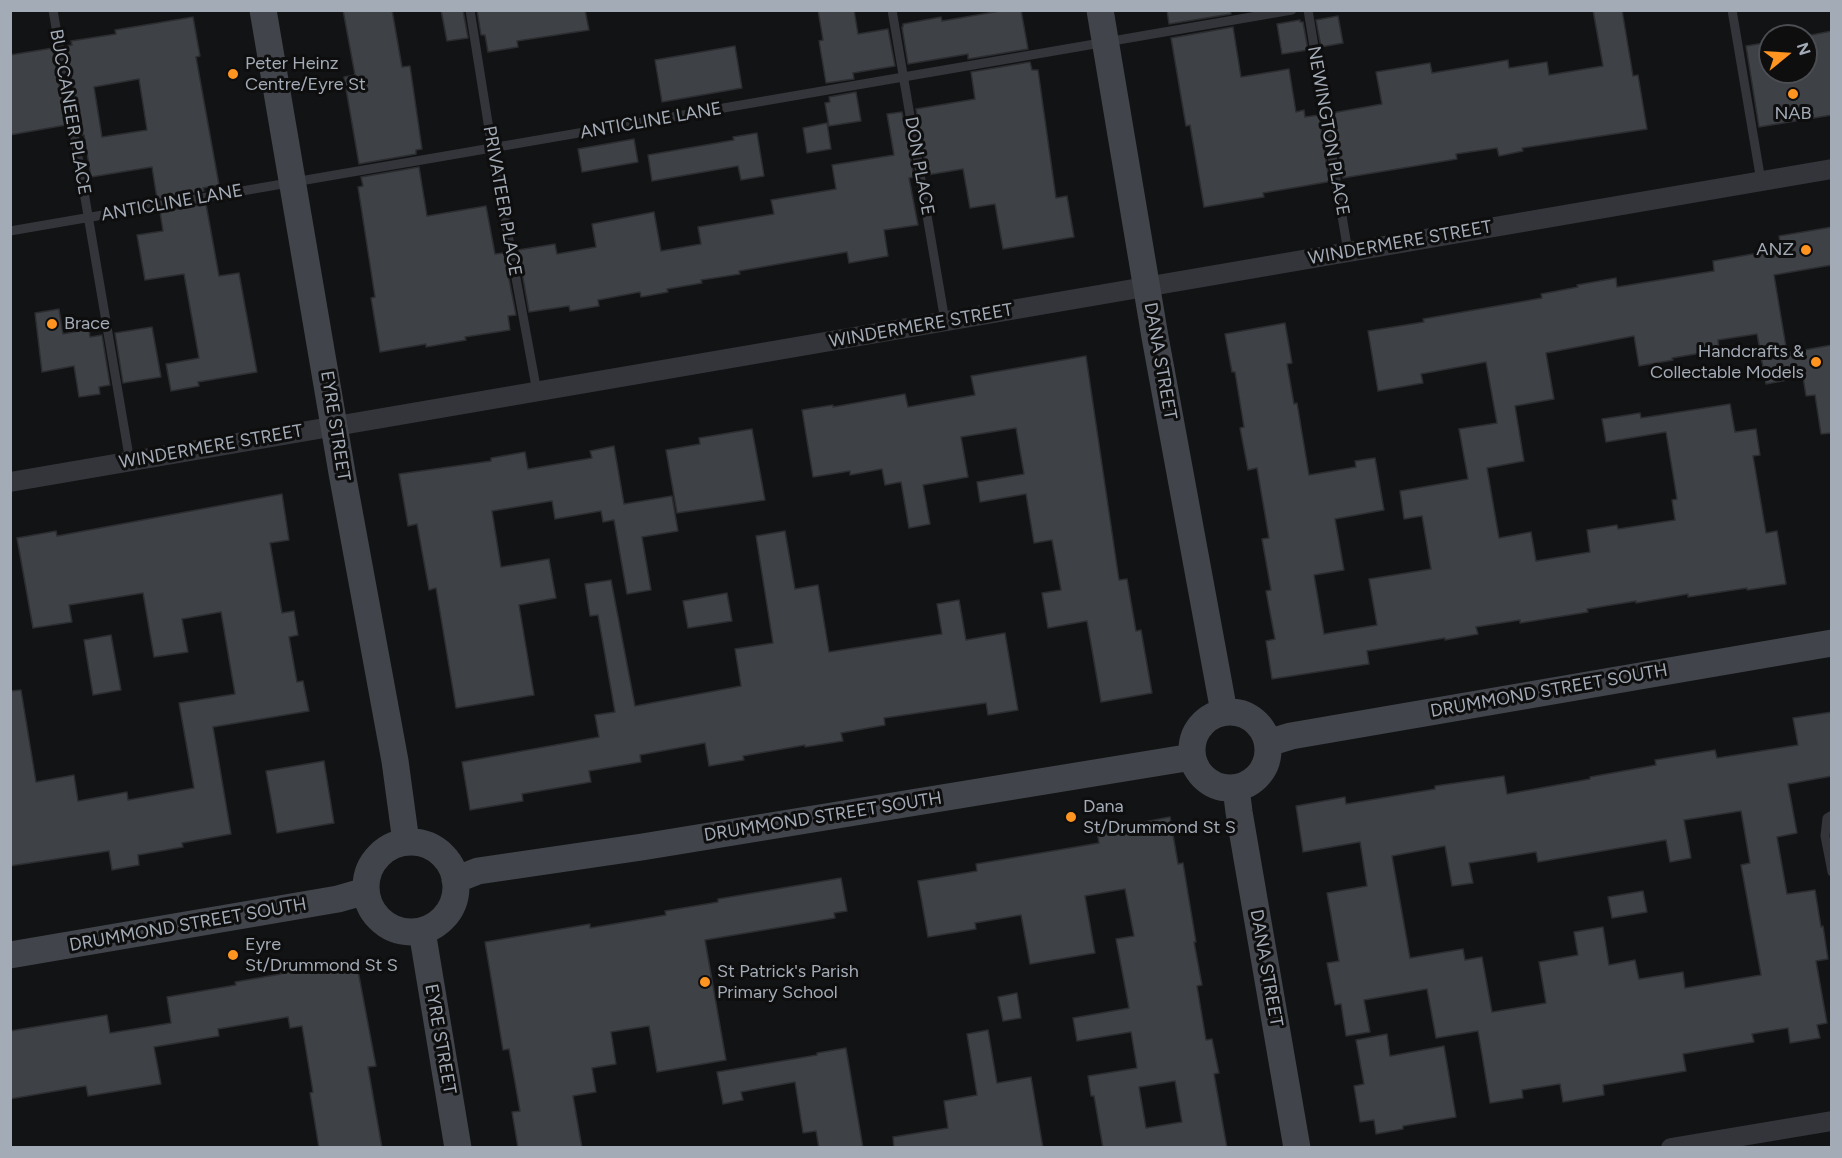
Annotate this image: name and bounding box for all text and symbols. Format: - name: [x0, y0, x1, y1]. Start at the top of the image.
- north arrow: [1758, 24, 1818, 84]
- street label: BUCCANEER PLACE: [45, 27, 95, 197]
- text: N: [1793, 40, 1815, 58]
- street label: NEWINGTON PLACE: [1302, 45, 1354, 217]
- place label: Peter Heinz Centre/Eyre St: [245, 53, 366, 96]
- marker: Peter Heinz Centre/Eyre St: [226, 67, 240, 81]
- marker: NAB: [1786, 87, 1800, 101]
- street label: ANTICLINE LANE: [579, 98, 723, 144]
- place label: NAB: [1774, 103, 1812, 125]
- street label: DON PLACE: [900, 115, 938, 217]
- street label: PRIVATEER PLACE: [478, 124, 526, 278]
- street label: ANTICLINE LANE: [100, 180, 244, 226]
- street label: WINDERMERE STREET: [1306, 216, 1494, 270]
- place label: ANZ: [1756, 239, 1794, 261]
- marker: ANZ: [1799, 243, 1813, 257]
- street label: WINDERMERE STREET: [827, 299, 1015, 353]
- street label: DANA STREET: [1139, 301, 1181, 421]
- place label: Brace: [64, 313, 110, 335]
- marker: Brace: [45, 317, 59, 331]
- place label: Handcrafts & Collectable Models: [1650, 341, 1804, 384]
- marker: Handcrafts & Collectable Models: [1809, 355, 1823, 369]
- street label: EYRE STREET: [316, 369, 354, 483]
- street label: WINDERMERE STREET: [117, 420, 305, 474]
- street label: DRUMMOND STREET SOUTH: [1429, 659, 1669, 723]
- street label: DRUMMOND STREET SOUTH: [703, 788, 943, 846]
- place label: Dana St/Drummond St S: [1083, 796, 1236, 838]
- marker: Dana St/Drummond St S: [1064, 810, 1078, 824]
- street label: DRUMMOND STREET SOUTH: [68, 893, 308, 957]
- street label: DANA STREET: [1245, 908, 1287, 1028]
- place label: Eyre St/Drummond St S: [245, 934, 398, 976]
- marker: Eyre St/Drummond St S: [226, 948, 240, 962]
- place label: St Patrick's Parish Primary School: [717, 961, 859, 1004]
- marker: St Patrick's Parish Primary School: [698, 975, 712, 989]
- street label: EYRE STREET: [420, 982, 460, 1096]

